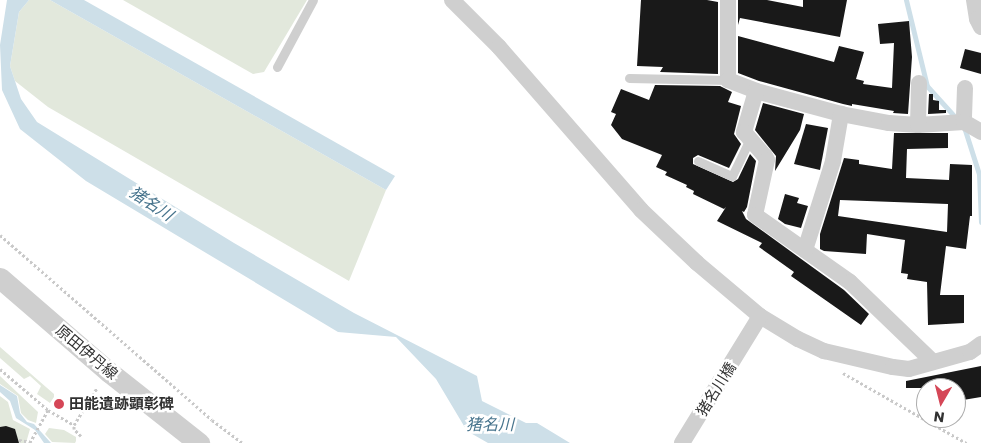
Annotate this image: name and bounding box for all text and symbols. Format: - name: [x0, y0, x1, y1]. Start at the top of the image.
- water label: 猪名川: [126, 183, 176, 225]
- street label: 原田伊丹線: [52, 321, 122, 383]
- street label: 猪名川橋: [692, 359, 740, 419]
- north arrow: [916, 378, 966, 428]
- place label: 田能遺跡顕彰碑: [69, 395, 174, 413]
- marker: 田能遺跡顕彰碑: [53, 398, 65, 410]
- text: N: [932, 406, 946, 427]
- water label: 猪名川: [466, 415, 514, 435]

